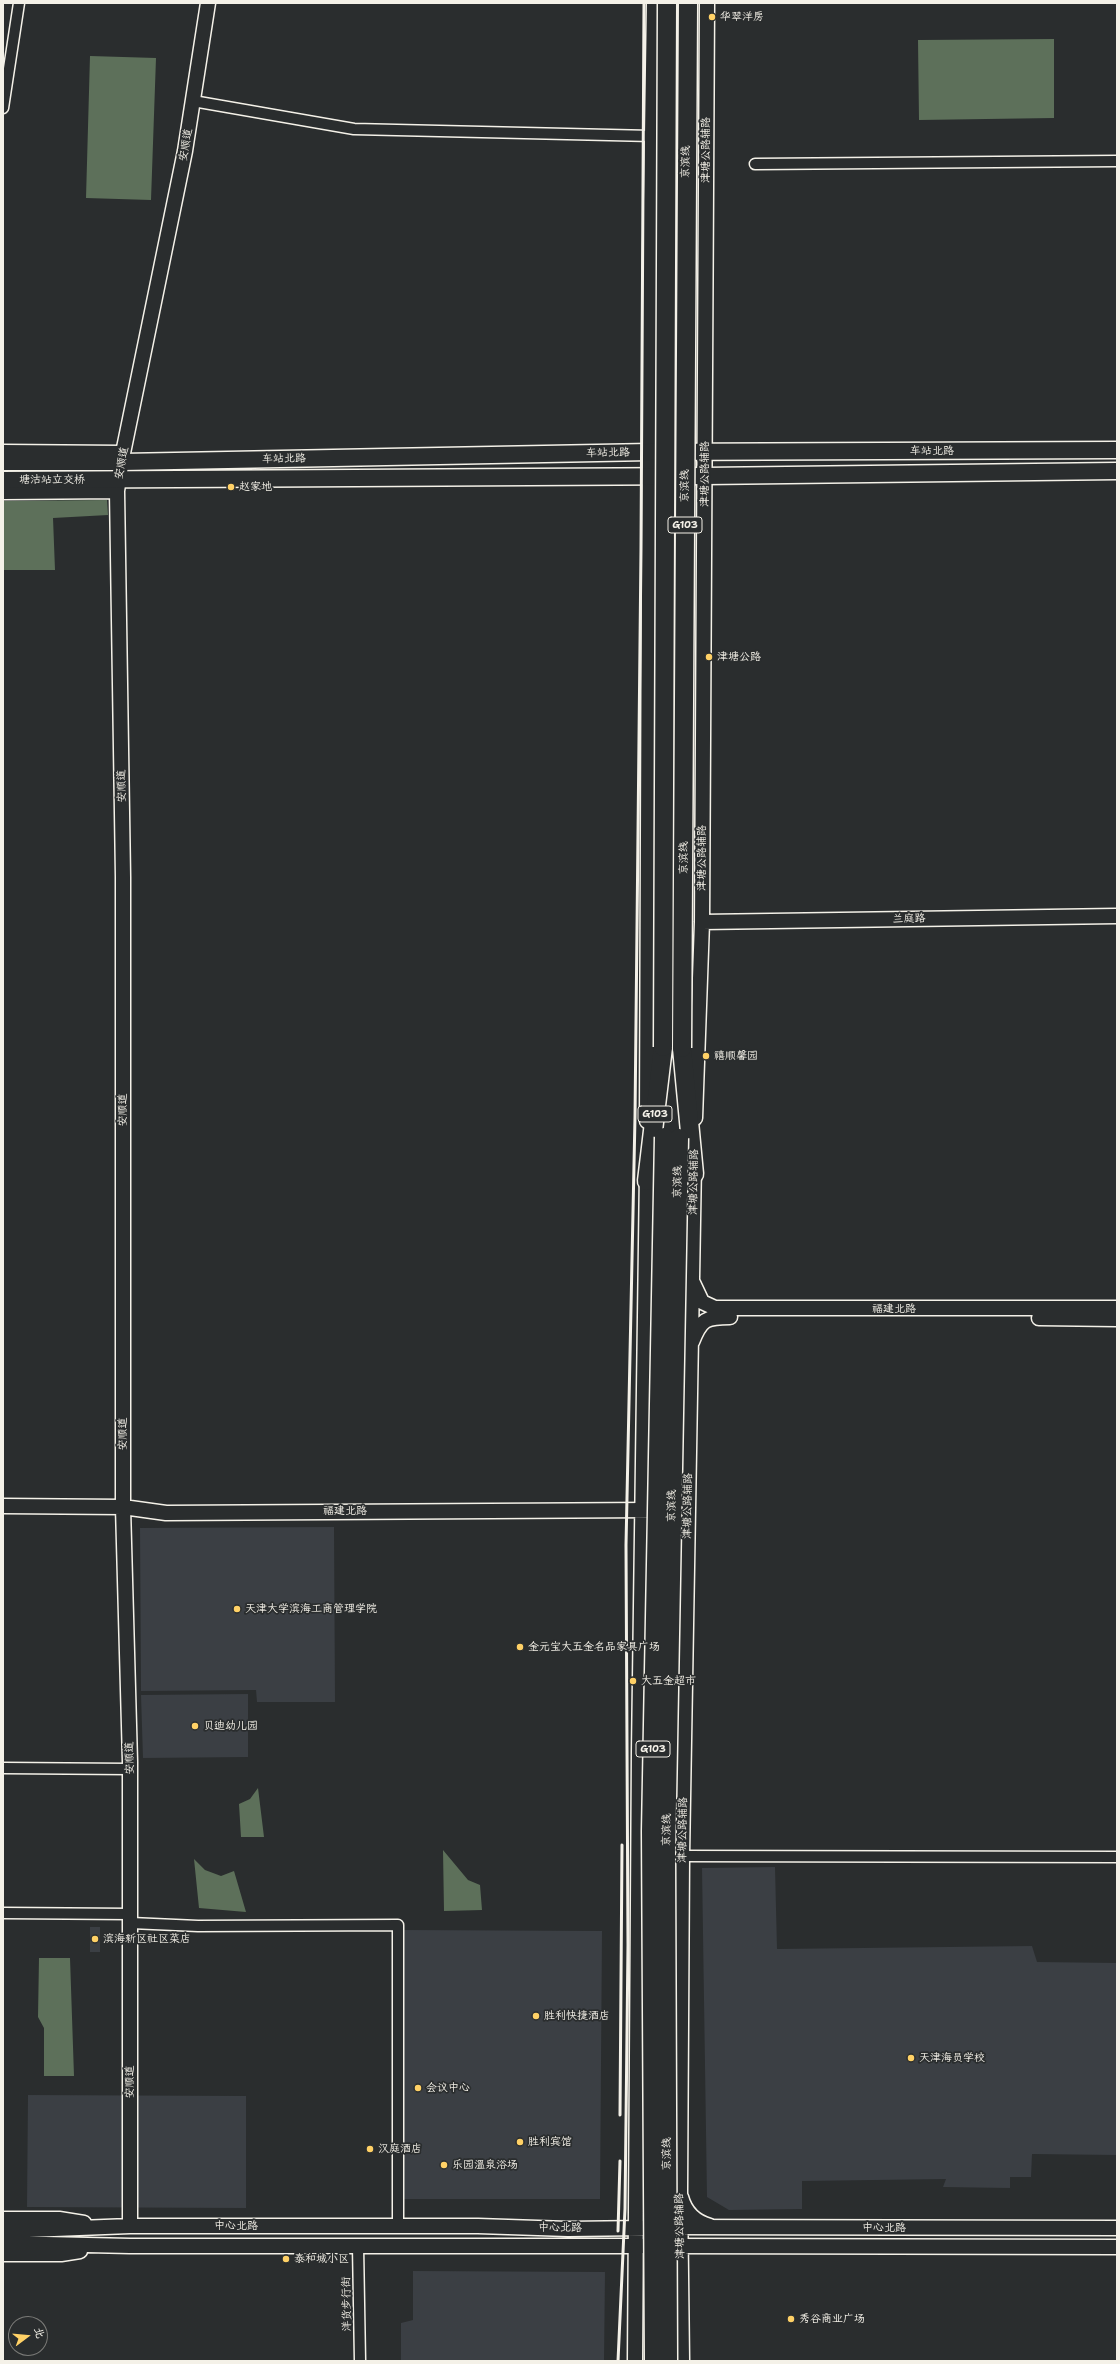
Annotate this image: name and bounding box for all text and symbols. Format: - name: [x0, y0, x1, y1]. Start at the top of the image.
- place label: 华翠洋房: [720, 10, 764, 24]
- marker: 华翠洋房: [707, 12, 717, 22]
- street label: 津塘公路辅路: [699, 117, 713, 183]
- street label: 安顺道: [177, 128, 195, 162]
- street label: 京滨线: [679, 145, 693, 179]
- street label: 津塘公路辅路: [698, 441, 712, 507]
- street label: 车站北路: [910, 444, 954, 458]
- street label: 安顺道: [112, 446, 132, 480]
- street label: 车站北路: [586, 446, 630, 460]
- street label: 车站北路: [262, 452, 306, 466]
- street label: 京滨线: [678, 470, 692, 502]
- street label: 塘沽站立交桥: [19, 473, 85, 487]
- place label: 赵家地: [239, 480, 272, 494]
- marker: 赵家地: [226, 482, 236, 492]
- road number: G103: [668, 517, 702, 533]
- place label: 津塘公路: [717, 650, 761, 664]
- marker: 津塘公路: [704, 652, 714, 662]
- street label: 安顺道: [115, 769, 129, 803]
- street label: 津塘公路辅路: [695, 825, 709, 891]
- street label: 京滨线: [677, 842, 691, 874]
- street label: 兰庭路: [892, 912, 926, 926]
- place label: 禧顺馨园: [714, 1049, 758, 1063]
- marker: 禧顺馨园: [701, 1051, 711, 1061]
- street label: 安顺道: [116, 1094, 130, 1126]
- road number: G103: [638, 1106, 672, 1122]
- street label: 津塘公路辅路: [687, 1149, 701, 1215]
- street label: 京滨线: [671, 1165, 685, 1199]
- street label: 福建北路: [872, 1302, 916, 1316]
- street label: 安顺道: [116, 1418, 130, 1450]
- street label: 津塘公路辅路: [681, 1473, 695, 1539]
- street label: 京滨线: [665, 1489, 679, 1523]
- street label: 福建北路: [323, 1504, 367, 1518]
- place label: 天津大学滨海工商管理学院: [245, 1602, 377, 1616]
- marker: 天津大学滨海工商管理学院: [232, 1604, 242, 1614]
- place label: 金元宝大五金名品家具广场: [528, 1640, 660, 1654]
- marker: 金元宝大五金名品家具广场: [515, 1642, 525, 1652]
- place label: 大五金超市: [641, 1674, 696, 1688]
- marker: 大五金超市: [628, 1676, 638, 1686]
- place label: 贝迪幼儿园: [203, 1719, 258, 1733]
- marker: 贝迪幼儿园: [190, 1721, 200, 1731]
- street label: 安顺道: [123, 1741, 137, 1775]
- road number: G103: [636, 1741, 670, 1757]
- street label: 津塘公路辅路: [676, 1797, 690, 1863]
- street label: 京滨线: [660, 1813, 674, 1847]
- place label: 滨海新区社区菜店: [103, 1932, 191, 1946]
- marker: 滨海新区社区菜店: [90, 1934, 100, 1944]
- place label: 胜利快捷酒店: [544, 2009, 610, 2023]
- marker: 胜利快捷酒店: [531, 2011, 541, 2021]
- place label: 天津海员学校: [919, 2051, 985, 2065]
- marker: 天津海员学校: [906, 2053, 916, 2063]
- street label: 安顺道: [123, 2066, 137, 2098]
- place label: 会议中心: [426, 2081, 470, 2095]
- marker: 会议中心: [413, 2083, 423, 2093]
- place label: 胜利宾馆: [528, 2135, 572, 2149]
- marker: 胜利宾馆: [515, 2137, 525, 2147]
- street label: 京滨线: [660, 2138, 674, 2170]
- place label: 汉庭酒店: [378, 2142, 422, 2156]
- marker: 汉庭酒店: [365, 2144, 375, 2154]
- place label: 乐园温泉浴场: [452, 2158, 518, 2172]
- marker: 乐园温泉浴场: [439, 2160, 449, 2170]
- street label: 津塘公路辅路: [673, 2193, 687, 2259]
- street label: 中心北路: [214, 2219, 258, 2233]
- street label: 中心北路: [538, 2221, 582, 2235]
- street label: 中心北路: [862, 2221, 906, 2235]
- place label: 泰和城小区: [294, 2252, 349, 2266]
- marker: 泰和城小区: [281, 2254, 291, 2264]
- street label: 洋货步行街: [340, 2276, 354, 2332]
- place label: 秀谷商业广场: [799, 2312, 865, 2326]
- marker: 秀谷商业广场: [786, 2314, 796, 2324]
- north arrow: [8, 2316, 48, 2356]
- text: 北: [30, 2325, 48, 2340]

